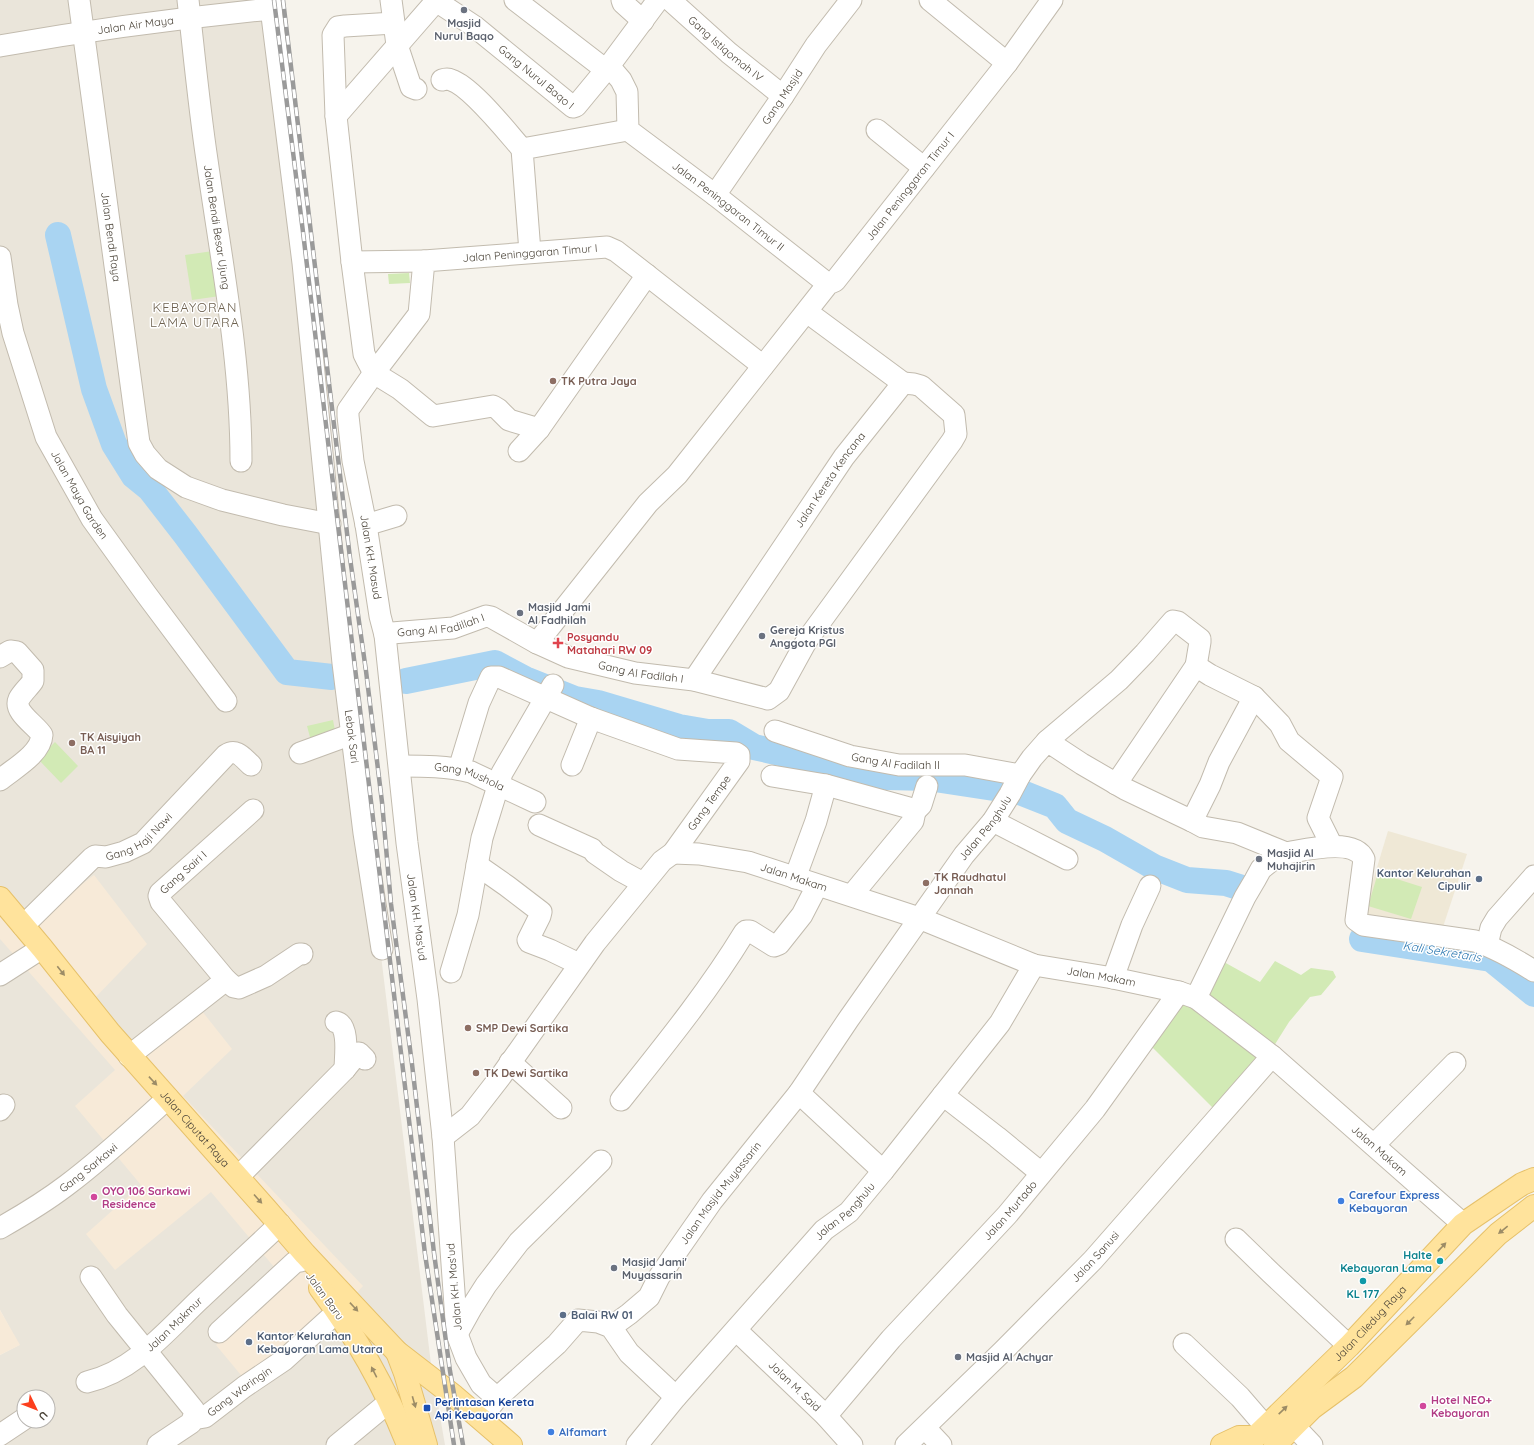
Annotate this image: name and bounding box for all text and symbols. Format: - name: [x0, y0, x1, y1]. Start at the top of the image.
- marker: Masjid Nurul Baqo: [459, 5, 469, 15]
- street label: Jalan Air Maya: [96, 13, 174, 37]
- street label: Gang Istiqomah IV: [685, 13, 766, 84]
- place label: Masjid Nurul Baqo: [434, 16, 494, 43]
- street label: Gang Nurul Baqo I: [495, 42, 577, 112]
- street label: Gang Masjid: [759, 66, 806, 127]
- street label: Jalan Peninggaran Timur I: [863, 129, 957, 243]
- street label: Jalan Peninggaran Timur II: [669, 158, 787, 254]
- street label: Jalan Bendi Besar Ujung: [201, 164, 233, 290]
- street label: Jalan Bendi Raya: [98, 191, 124, 283]
- street label: Jalan Peninggaran Timur I: [462, 241, 598, 265]
- district label: KEBAYORAN LAMA UTARA: [150, 299, 240, 330]
- place label: TK Putra Jaya: [561, 374, 637, 388]
- marker: TK Putra Jaya: [548, 376, 558, 386]
- street label: Jalan Kereta Kencana: [792, 429, 868, 530]
- street label: Jalan Maya Garden: [48, 448, 111, 542]
- street label: Jalan KH. Masud: [357, 514, 385, 600]
- place label: Masjid Jami Al Fadhilah: [528, 600, 591, 627]
- marker: Masjid Jami Al Fadhilah: [515, 608, 525, 618]
- street label: Gang Al Fadillah I: [397, 610, 486, 640]
- place label: Gereja Kristus Anggota PGI: [770, 623, 844, 650]
- place label: Posyandu Matahari RW 09: [567, 630, 652, 657]
- marker: Gereja Kristus Anggota PGI: [757, 631, 767, 641]
- marker: Posyandu Matahari RW 09: [552, 637, 564, 649]
- street label: Gang Al Fadilah I: [597, 657, 684, 686]
- street label: Lebak Sari: [342, 709, 362, 764]
- place label: TK Aisyiyah BA 11: [80, 730, 141, 757]
- marker: TK Aisyiyah BA 11: [67, 738, 77, 748]
- street label: Gang Al Fadilah II: [850, 749, 940, 772]
- street label: Gang Mushola: [434, 760, 507, 794]
- street label: Gang Tempe: [684, 772, 734, 833]
- street label: Jalan Penghulu: [955, 793, 1014, 863]
- street label: Gang Haji Nawi: [104, 810, 175, 864]
- place label: Masjid Al Muhajirin: [1267, 846, 1315, 873]
- street label: Gang Sairi I: [157, 848, 210, 897]
- marker: Masjid Al Muhajirin: [1254, 854, 1264, 864]
- street label: Jalan Makam: [759, 860, 829, 895]
- place label: Kantor Kelurahan Cipulir: [1377, 866, 1471, 893]
- place label: TK Raudhatul Jannah: [934, 870, 1006, 897]
- street label: Jalan KH. Mas'ud: [404, 873, 430, 961]
- marker: Kantor Kelurahan Cipulir: [1474, 874, 1484, 884]
- marker: TK Raudhatul Jannah: [921, 878, 931, 888]
- water label: Kali Sekretaris: [1402, 937, 1484, 965]
- street label: Jalan Makam: [1066, 963, 1137, 990]
- one-way arrow: [56, 966, 65, 977]
- place label: SMP Dewi Sartika: [476, 1021, 568, 1035]
- marker: SMP Dewi Sartika: [463, 1023, 473, 1033]
- place label: TK Dewi Sartika: [484, 1066, 568, 1080]
- marker: TK Dewi Sartika: [471, 1068, 481, 1078]
- one-way arrow: [148, 1077, 157, 1086]
- street label: Jalan Ciputat Raya: [157, 1087, 233, 1170]
- street label: Jalan Makam: [1349, 1122, 1410, 1179]
- street label: Jalan Masjid Muyassarin: [677, 1139, 764, 1247]
- street label: Gang Sarkawi: [56, 1140, 120, 1195]
- street label: Jalan Murtado: [980, 1177, 1040, 1243]
- street label: Jalan Penghulu: [811, 1179, 878, 1243]
- place label: OYO 106 Sarkawi Residence: [102, 1184, 190, 1211]
- place label: Carefour Express Kebayoran: [1349, 1188, 1440, 1215]
- marker: OYO 106 Sarkawi Residence: [89, 1192, 99, 1202]
- one-way arrow: [253, 1195, 262, 1204]
- marker: Carefour Express Kebayoran: [1336, 1196, 1346, 1206]
- one-way arrow: [1498, 1226, 1509, 1234]
- street label: Jalan Sanusi: [1068, 1228, 1122, 1285]
- one-way arrow: [1438, 1242, 1447, 1252]
- street label: Jalan KH. Mas'ud: [443, 1243, 465, 1331]
- place label: Halte Kebayoran Lama: [1340, 1248, 1432, 1275]
- place label: Masjid Jami' Muyassarin: [622, 1255, 688, 1282]
- marker: Halte Kebayoran Lama: [1435, 1256, 1445, 1266]
- marker: Masjid Jami' Muyassarin: [609, 1263, 619, 1273]
- street label: Jalan Baru: [303, 1269, 347, 1323]
- marker: KL 177: [1358, 1276, 1368, 1286]
- street label: Jalan Ciledug Raya: [1331, 1282, 1409, 1364]
- place label: KL 177: [1347, 1287, 1379, 1301]
- street label: Jalan Makmur: [143, 1293, 206, 1355]
- one-way arrow: [349, 1302, 358, 1311]
- place label: Balai RW 01: [571, 1308, 633, 1322]
- marker: Balai RW 01: [558, 1310, 568, 1320]
- one-way arrow: [1405, 1316, 1415, 1326]
- place label: Kantor Kelurahan Kebayoran Lama Utara: [257, 1329, 383, 1356]
- marker: Kantor Kelurahan Kebayoran Lama Utara: [244, 1337, 254, 1347]
- place label: Masjid Al Achyar: [966, 1350, 1053, 1364]
- marker: Masjid Al Achyar: [953, 1352, 963, 1362]
- street label: Jalan M. Said: [765, 1358, 824, 1414]
- street label: Gang Waringin: [204, 1363, 274, 1420]
- one-way arrow: [370, 1366, 377, 1378]
- north arrow: [16, 1389, 56, 1429]
- place label: Hotel NEO+ Kebayoran: [1431, 1393, 1492, 1420]
- place label: Perlintasan Kereta Api Kebayoran: [435, 1395, 534, 1422]
- one-way arrow: [411, 1397, 417, 1409]
- marker: Hotel NEO+ Kebayoran: [1418, 1401, 1428, 1411]
- marker: Perlintasan Kereta Api Kebayoran: [422, 1403, 432, 1413]
- one-way arrow: [1278, 1405, 1288, 1414]
- text: U: [36, 1408, 51, 1423]
- place label: Alfamart: [559, 1425, 607, 1439]
- marker: Alfamart: [546, 1427, 556, 1437]

